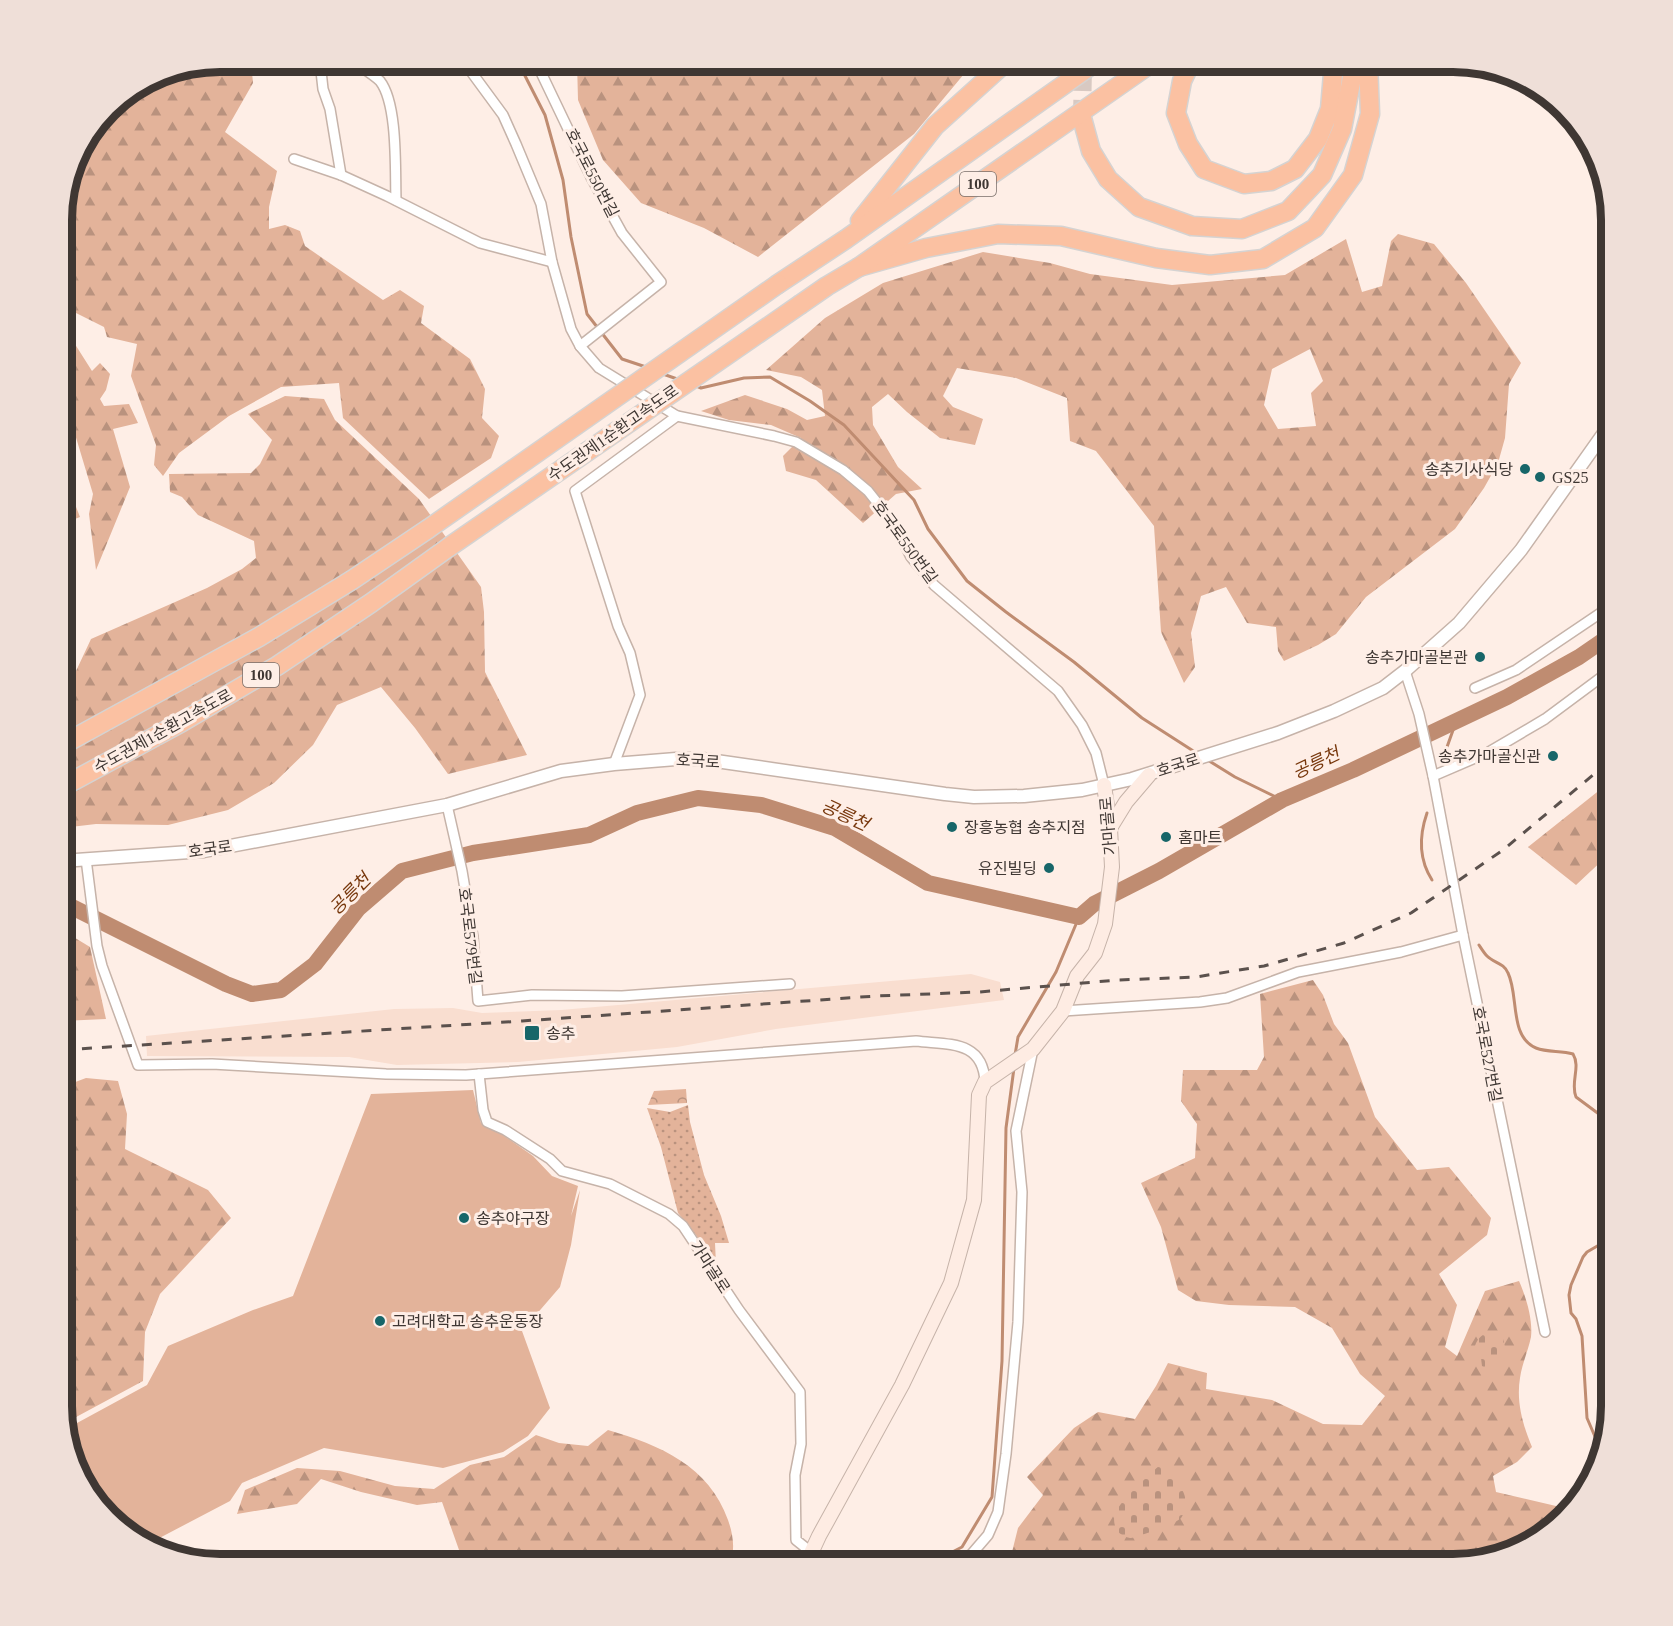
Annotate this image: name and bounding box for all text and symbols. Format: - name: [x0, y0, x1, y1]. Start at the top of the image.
- street label: 호국로550번길: [562, 126, 622, 220]
- road number: 100: [960, 172, 996, 196]
- street label: 수도권제1순환고속도로: [545, 381, 682, 484]
- place label: 송추기사식당: [1425, 461, 1513, 478]
- marker: 송추기사식당: [1518, 462, 1532, 476]
- place label: GS25: [1552, 469, 1588, 486]
- marker: GS25: [1533, 470, 1547, 484]
- street label: 호국로550번길: [869, 498, 941, 586]
- place label: 송추가마골본관: [1365, 649, 1468, 666]
- marker: 송추가마골본관: [1473, 650, 1487, 664]
- road number: 100: [243, 663, 279, 687]
- street label: 수도권제1순환고속도로: [91, 686, 235, 776]
- water label: 공릉천: [1289, 742, 1345, 783]
- place label: 송추가마골신관: [1438, 748, 1541, 765]
- marker: 송추가마골신관: [1546, 749, 1560, 763]
- street label: 호국로: [1154, 750, 1202, 780]
- street label: 호국로: [675, 751, 721, 771]
- water label: 공릉천: [818, 795, 874, 836]
- street label: 가마골로: [1097, 796, 1119, 856]
- place label: 장흥농협 송추지점: [964, 819, 1086, 836]
- marker: 장흥농협 송추지점: [945, 820, 959, 834]
- place label: 홈마트: [1178, 829, 1222, 846]
- marker: 홈마트: [1159, 830, 1173, 844]
- street label: 호국로: [187, 837, 233, 860]
- place label: 유진빌딩: [978, 860, 1037, 877]
- marker: 유진빌딩: [1042, 861, 1056, 875]
- water label: 공릉천: [325, 868, 376, 919]
- street label: 호국로579번길: [456, 887, 484, 985]
- street label: 호국로527번길: [1469, 1004, 1505, 1104]
- marker: 송추: [523, 1024, 541, 1042]
- place label: 송추: [546, 1025, 575, 1042]
- place label: 송추야구장: [476, 1210, 550, 1227]
- marker: 송추야구장: [457, 1211, 471, 1225]
- street label: 가마골로: [687, 1238, 733, 1297]
- place label: 고려대학교 송추운동장: [392, 1313, 543, 1330]
- marker: 고려대학교 송추운동장: [373, 1314, 387, 1328]

